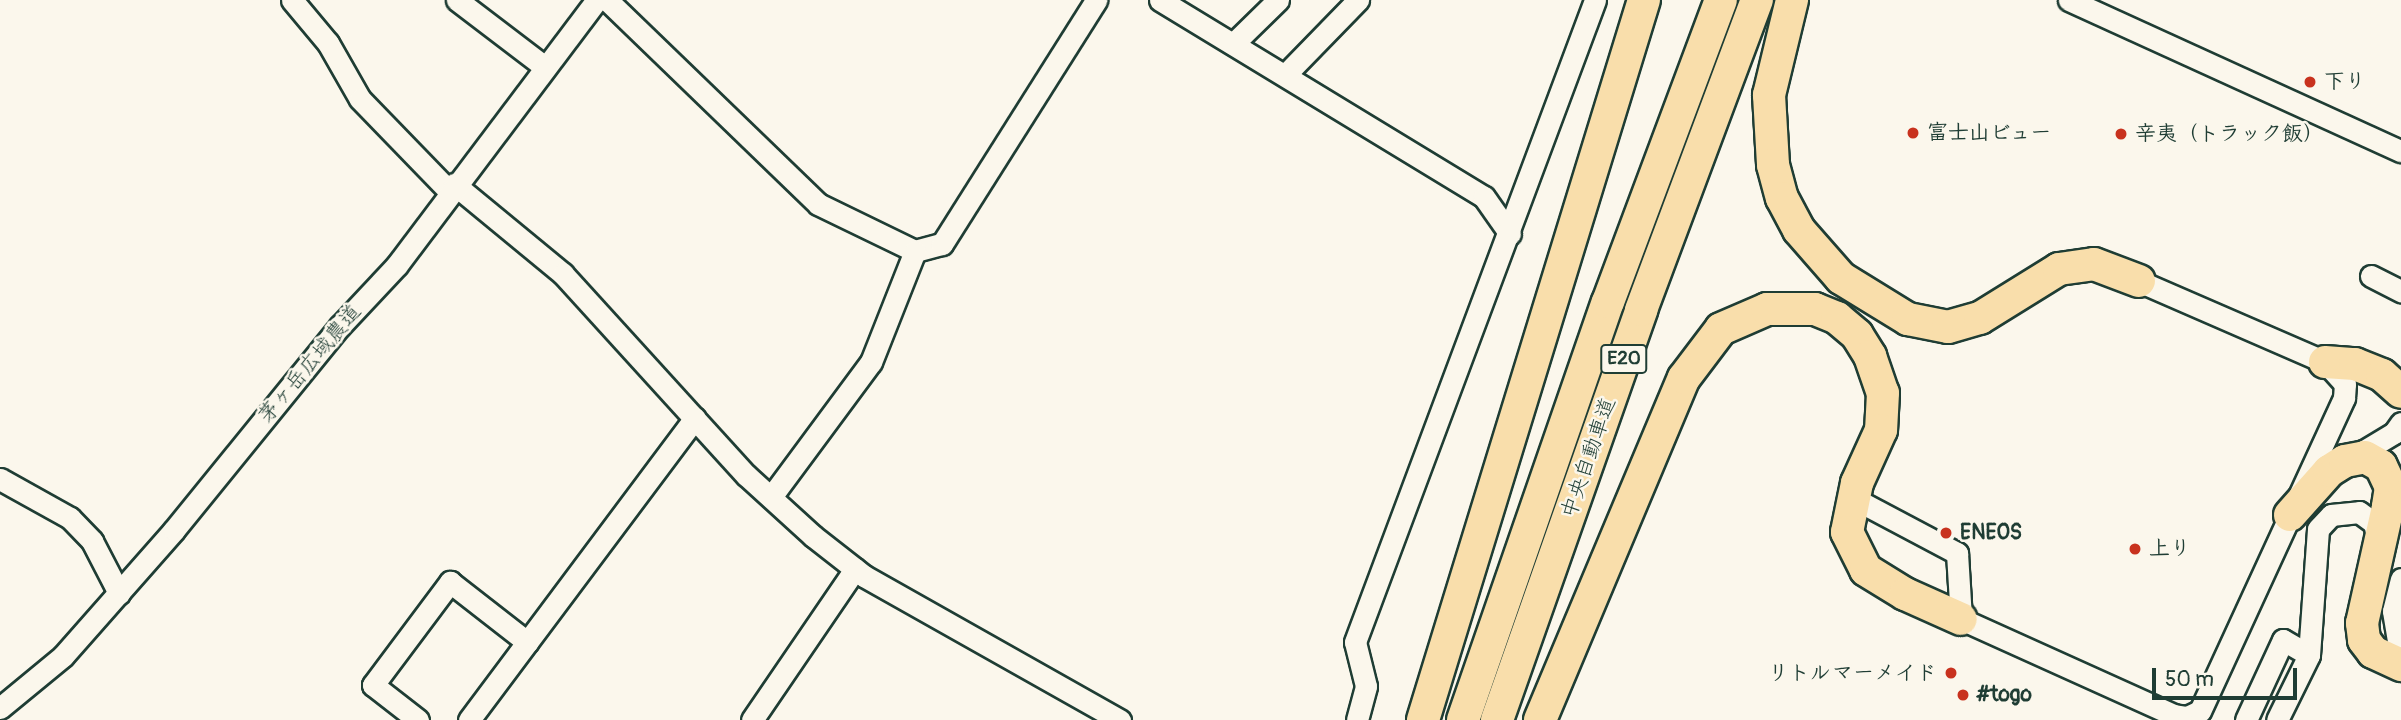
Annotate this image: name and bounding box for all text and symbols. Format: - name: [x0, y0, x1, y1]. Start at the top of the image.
- place label: 下り: [2324, 69, 2366, 95]
- marker: 下り: [2302, 74, 2318, 90]
- place label: 富士山ビュー: [1927, 120, 2053, 146]
- place label: 辛夷（トラック飯）: [2135, 121, 2324, 147]
- marker: 富士山ビュー: [1905, 125, 1921, 141]
- marker: 辛夷（トラック飯）: [2113, 126, 2129, 142]
- street label: 茅ヶ岳広域農道: [253, 300, 367, 428]
- road number: E20: [1600, 344, 1648, 374]
- street label: 中央自動車道: [1557, 394, 1621, 522]
- place label: ENEOS: [1960, 520, 2022, 546]
- marker: ENEOS: [1938, 525, 1954, 541]
- place label: 上り: [2149, 536, 2191, 562]
- marker: 上り: [2127, 541, 2143, 557]
- scale bar: [2156, 654, 2301, 698]
- place label: リトルマーメイド: [1769, 660, 1937, 686]
- marker: リトルマーメイド: [1943, 665, 1959, 681]
- text: 50 m: [2165, 666, 2214, 693]
- place label: #togo: [1977, 682, 2032, 708]
- marker: #togo: [1955, 687, 1971, 703]

